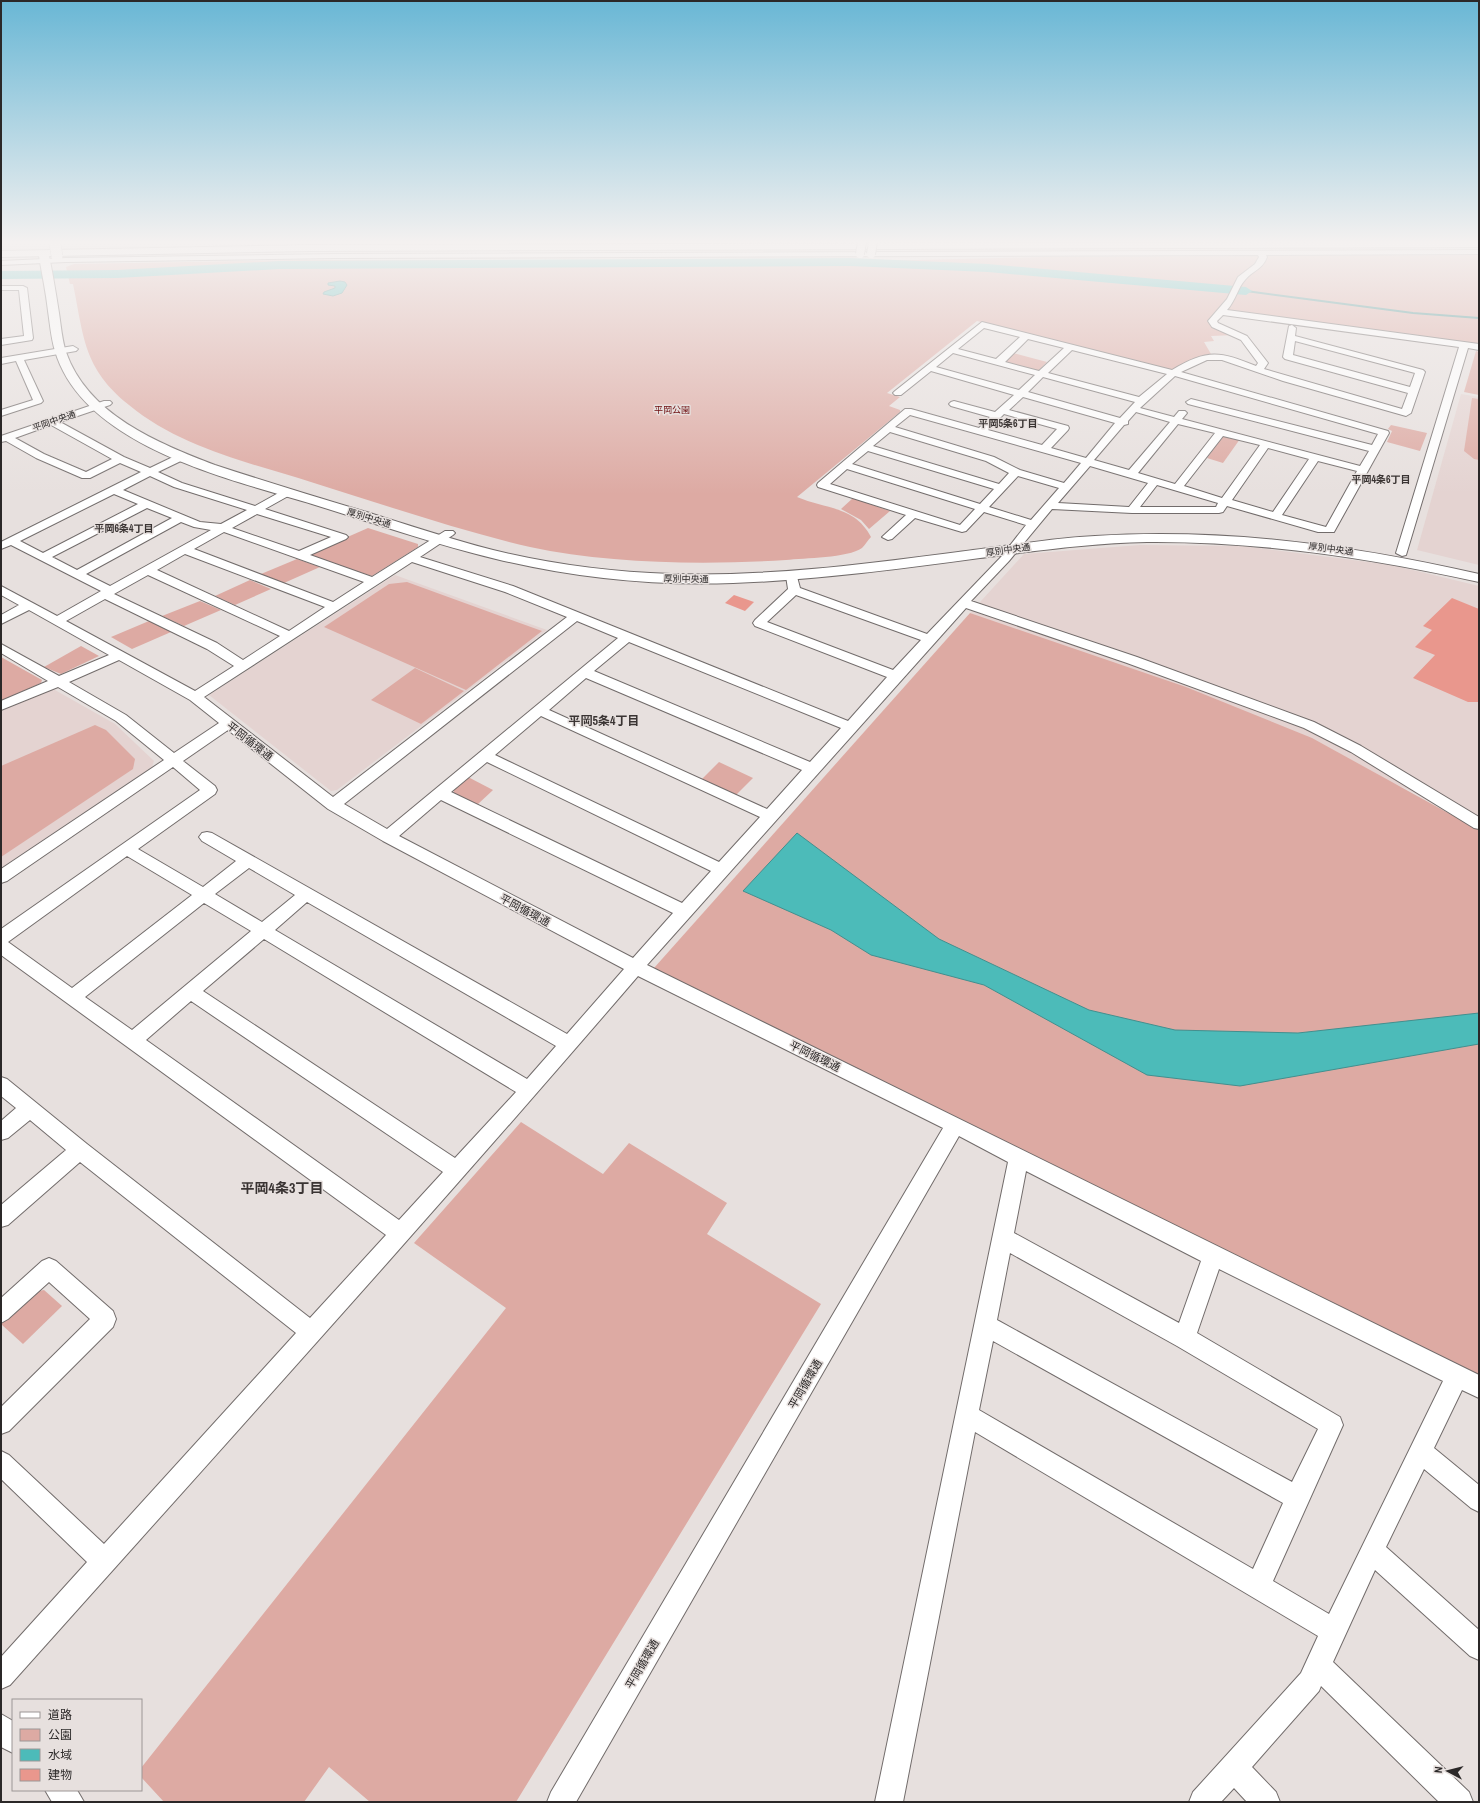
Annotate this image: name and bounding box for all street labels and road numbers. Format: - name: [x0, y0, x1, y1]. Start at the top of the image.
- street label: 平岡中央通: [31, 408, 77, 434]
- street label: 厚別中央通: [346, 506, 392, 530]
- street label: 厚別中央通: [1308, 540, 1354, 558]
- street label: 厚別中央通: [985, 541, 1031, 559]
- street label: 厚別中央通: [663, 573, 709, 585]
- street label: 平岡循環通: [224, 719, 276, 763]
- street label: 平岡循環通: [497, 891, 553, 929]
- street label: 平岡循環通: [787, 1038, 843, 1074]
- street label: 平岡循環通: [785, 1357, 825, 1411]
- street label: 平岡循環通: [622, 1637, 662, 1691]

